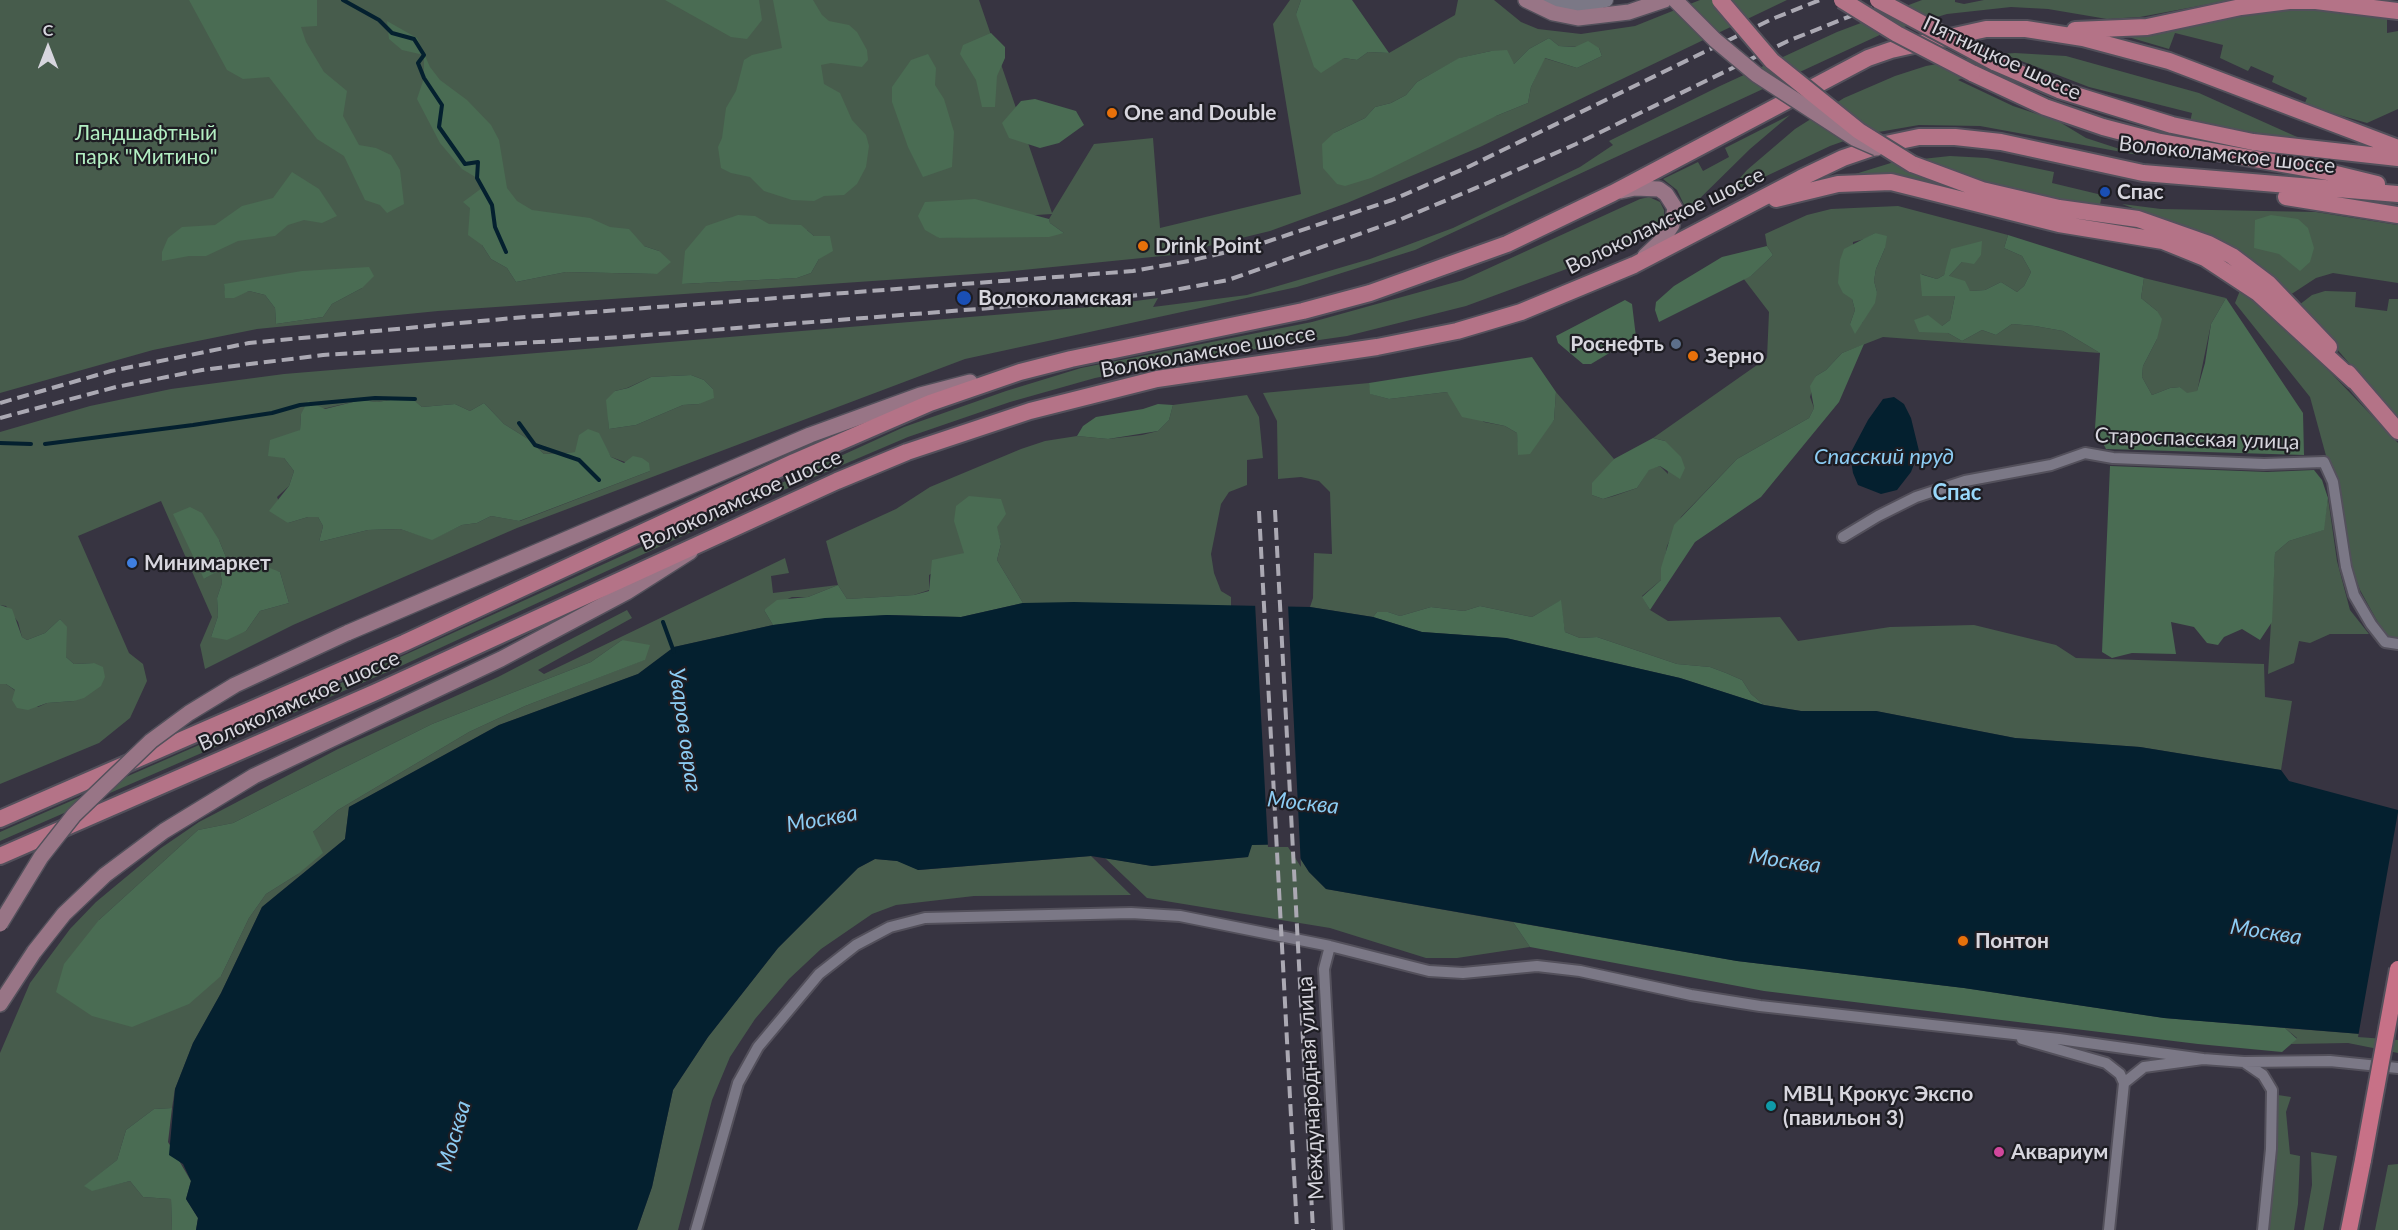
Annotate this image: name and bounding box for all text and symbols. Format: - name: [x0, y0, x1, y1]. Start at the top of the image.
- street label: Пятницкое шоссе: [1919, 10, 2085, 106]
- north arrow: [18, 18, 78, 78]
- text: С: [43, 20, 53, 39]
- place label: One and Double: [1124, 100, 1277, 126]
- marker: One and Double: [1105, 106, 1119, 120]
- park label: Ландшафтный парк "Митино": [74, 120, 218, 170]
- street label: Волоколамское шоссе: [2117, 131, 2337, 179]
- street label: Волоколамское шоссе: [1562, 162, 1768, 280]
- place label: Спас: [2117, 179, 2164, 205]
- marker: Спас: [2098, 185, 2112, 199]
- place label: Drink Point: [1155, 233, 1262, 259]
- marker: Drink Point: [1136, 239, 1150, 253]
- place label: Волоколамская: [978, 285, 1132, 311]
- marker: Волоколамская: [955, 289, 973, 307]
- street label: Волоколамское шоссе: [1099, 321, 1317, 383]
- place label: Роснефть: [1570, 331, 1664, 357]
- marker: Роснефть: [1669, 337, 1683, 351]
- place label: Зерно: [1705, 343, 1764, 369]
- marker: Зерно: [1686, 349, 1700, 363]
- street label: Староспасская улица: [2094, 423, 2300, 455]
- street label: Волоколамское шоссе: [636, 444, 846, 556]
- water label: Спасский пруд: [1814, 444, 1954, 470]
- district label: Спас: [1933, 480, 1981, 506]
- place label: Минимаркет: [144, 550, 271, 576]
- marker: Минимаркет: [125, 556, 139, 570]
- street label: Волоколамское шоссе: [194, 645, 404, 757]
- water label: Уваров овраг: [663, 666, 707, 794]
- water label: Москва: [1266, 786, 1340, 820]
- water label: Москва: [784, 800, 860, 838]
- water label: Москва: [1748, 843, 1822, 879]
- water label: Москва: [2228, 913, 2304, 951]
- place label: Понтон: [1975, 928, 2049, 954]
- marker: Понтон: [1956, 934, 1970, 948]
- street label: Международная улица: [1293, 976, 1329, 1200]
- place label: МВЦ Крокус Экспо (павильон 3): [1783, 1081, 1973, 1131]
- water label: Москва: [431, 1098, 477, 1174]
- marker: МВЦ Крокус Экспо (павильон 3): [1764, 1099, 1778, 1113]
- place label: Аквариум: [2011, 1139, 2108, 1165]
- marker: Аквариум: [1992, 1145, 2006, 1159]

